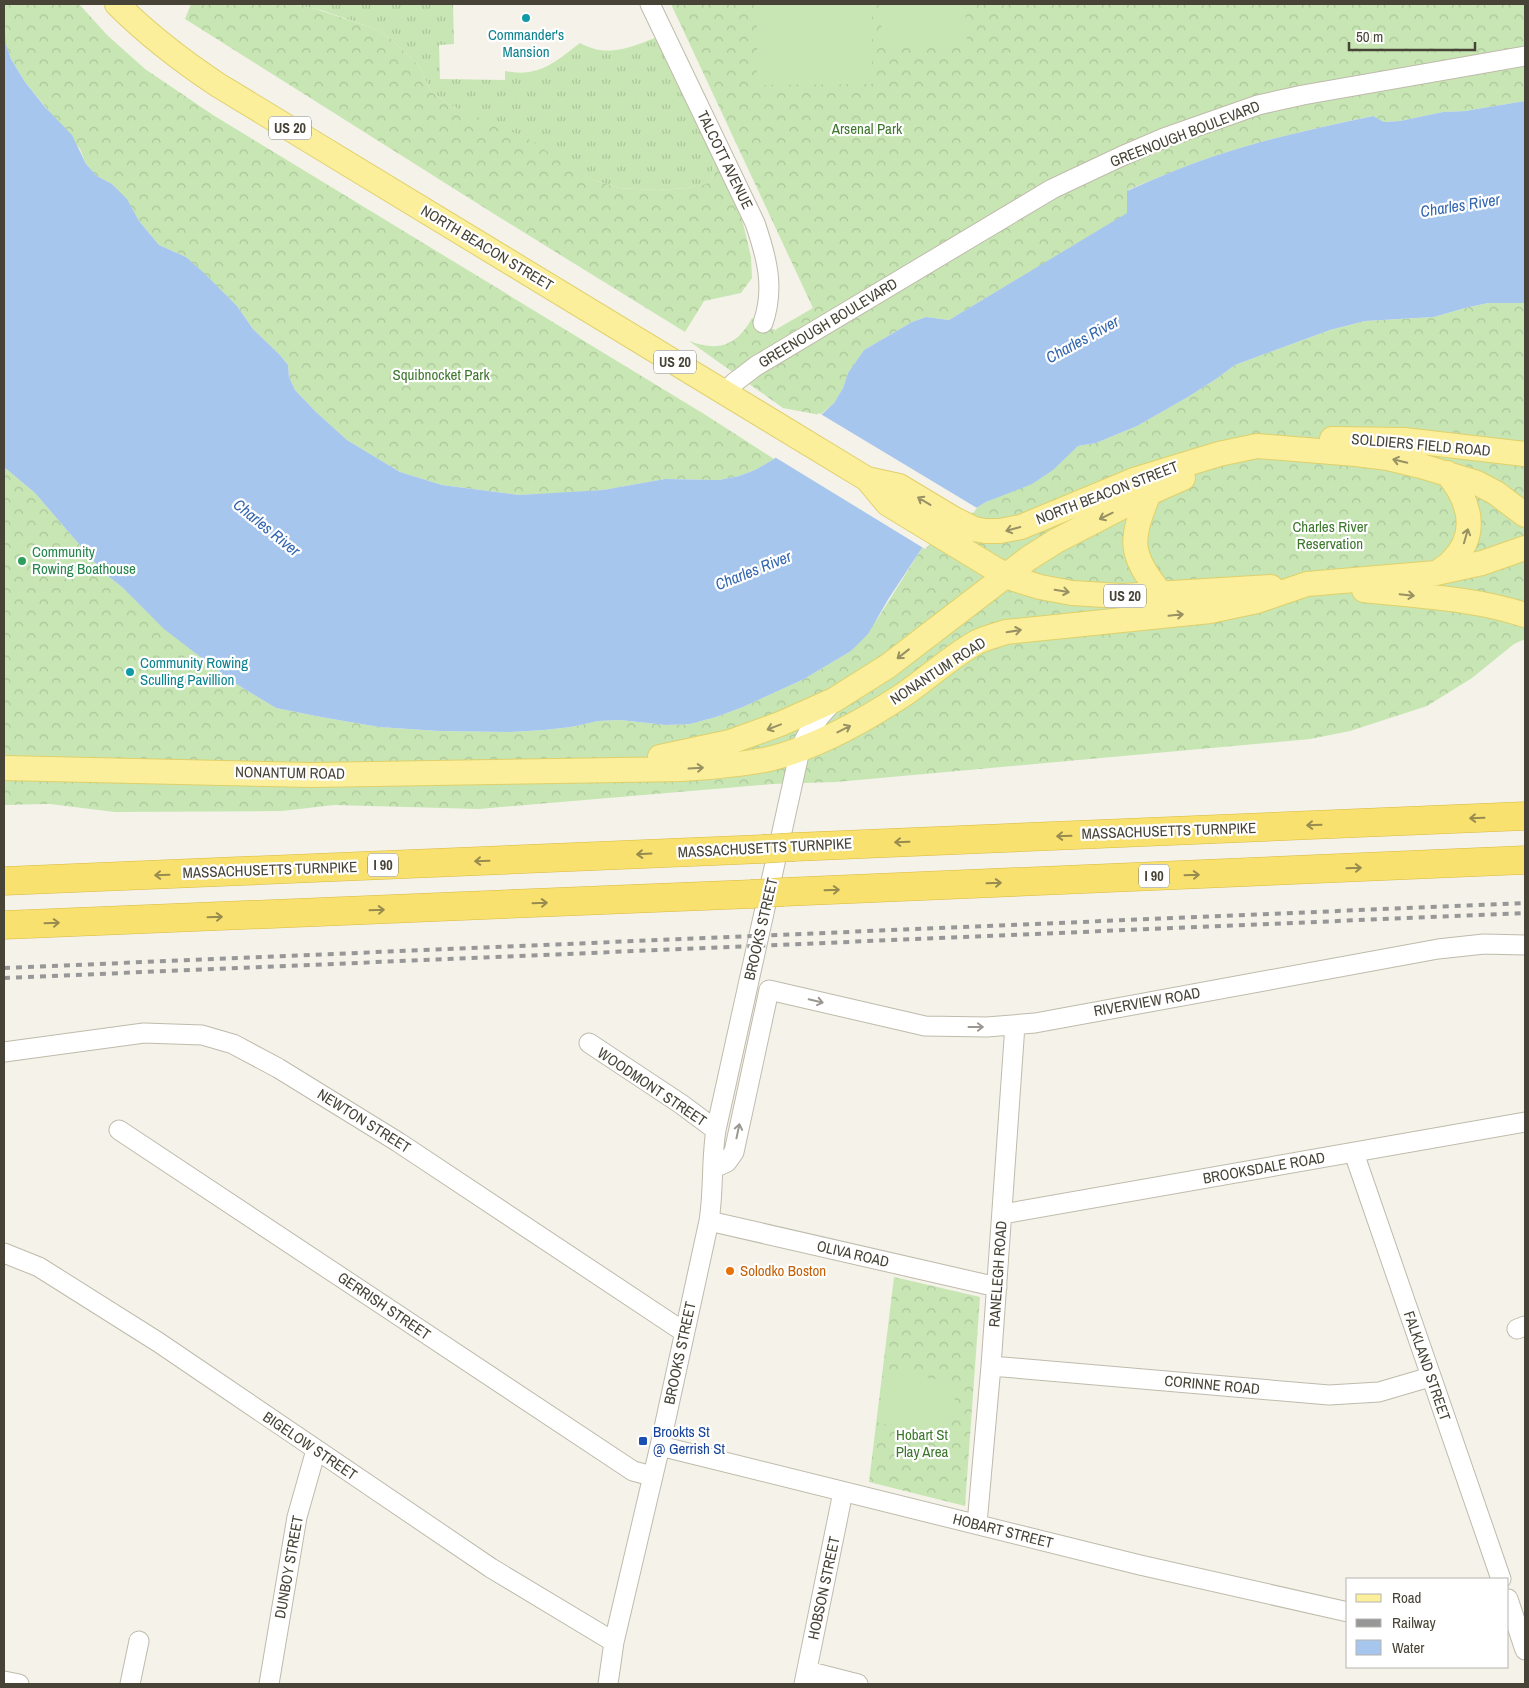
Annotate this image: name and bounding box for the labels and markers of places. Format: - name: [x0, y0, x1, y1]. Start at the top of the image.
- marker: Commander's Mansion: [520, 12, 532, 24]
- place label: Commander's Mansion: [488, 24, 564, 62]
- place label: Community Rowing Boathouse: [32, 541, 136, 579]
- marker: Community Rowing Boathouse: [16, 555, 28, 567]
- place label: Community Rowing Sculling Pavillion: [140, 652, 248, 690]
- marker: Community Rowing Sculling Pavillion: [124, 666, 136, 678]
- place label: Solodko Boston: [740, 1260, 826, 1281]
- marker: Solodko Boston: [724, 1265, 736, 1277]
- place label: Brookts St @ Gerrish St: [653, 1421, 726, 1459]
- marker: Brookts St @ Gerrish St: [637, 1435, 649, 1447]

